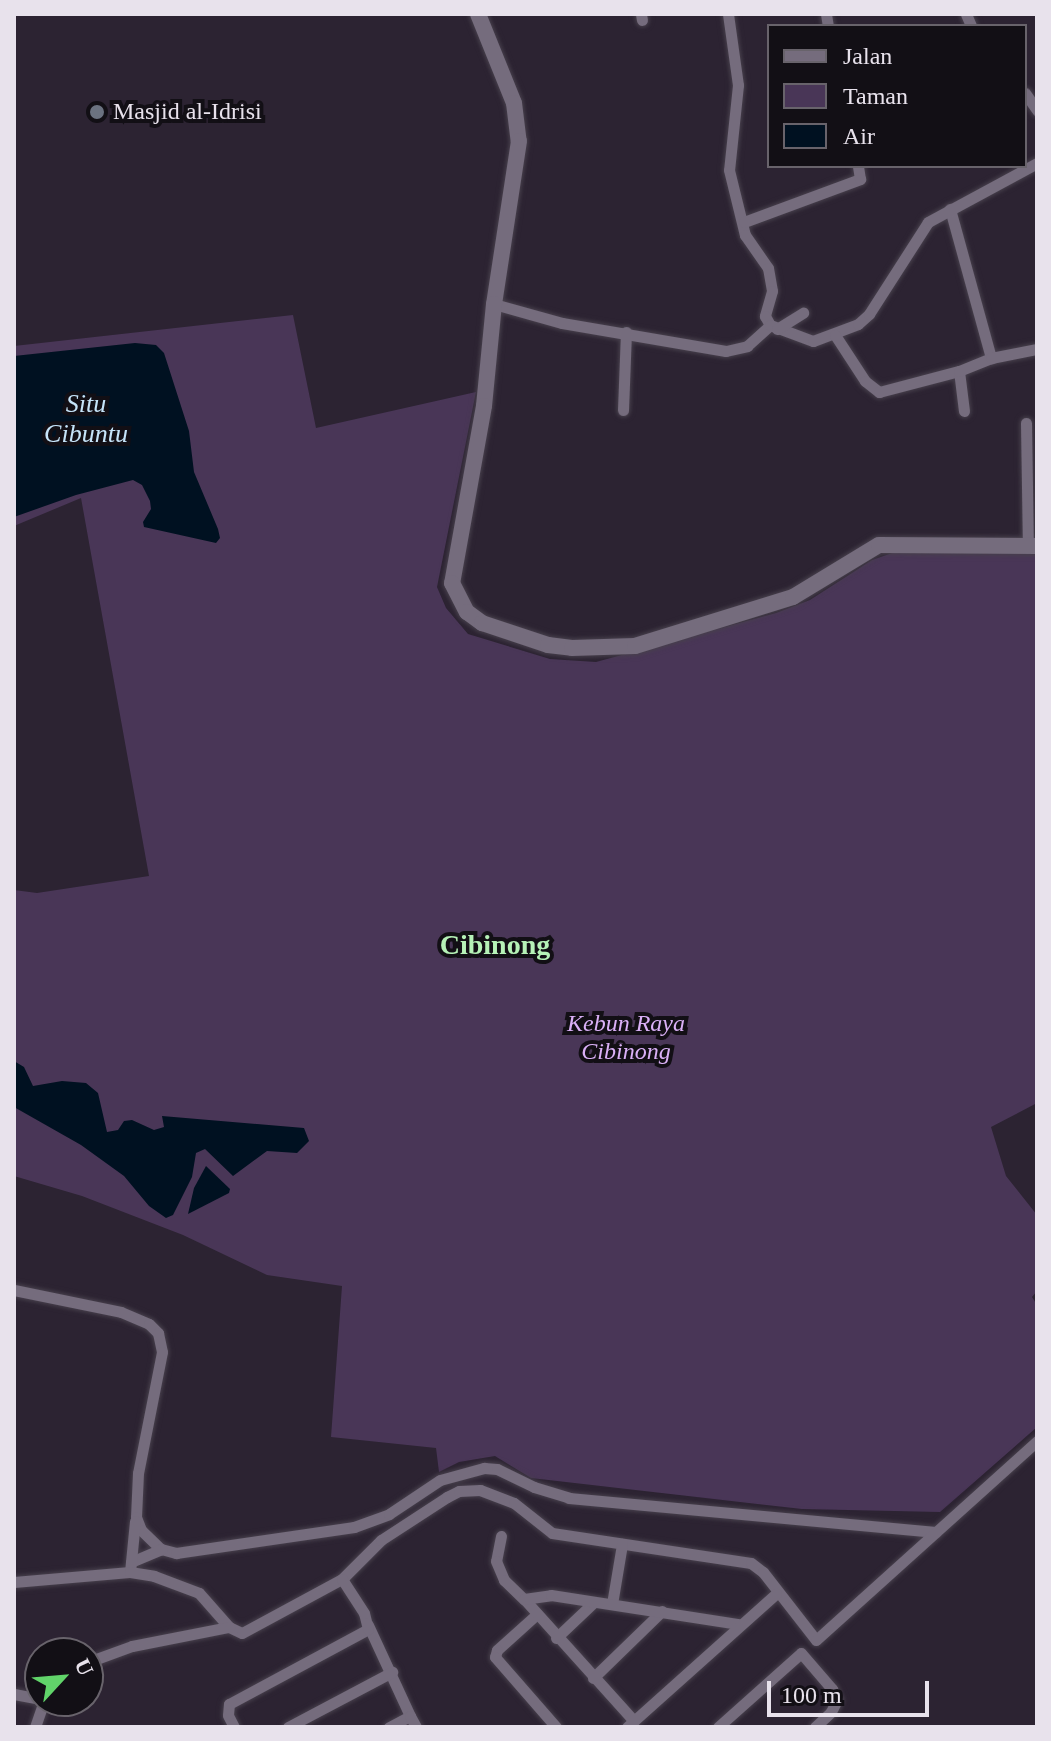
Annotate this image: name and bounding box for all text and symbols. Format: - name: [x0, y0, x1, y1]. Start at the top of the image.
- legend: [767, 24, 1027, 168]
- text: Jalan: [843, 43, 892, 69]
- text: Taman: [843, 83, 908, 109]
- place label: Masjid al-Idrisi: [113, 98, 262, 126]
- marker: Masjid al-Idrisi: [88, 103, 106, 121]
- text: Air: [843, 123, 875, 149]
- water label: Situ Cibuntu: [44, 388, 128, 450]
- district label: Cibinong: [440, 928, 550, 962]
- park label: Kebun Raya Cibinong: [567, 1010, 685, 1066]
- north arrow: [24, 1637, 104, 1717]
- text: U: [70, 1655, 99, 1680]
- scale bar: [771, 1665, 933, 1715]
- text: 100 m: [781, 1682, 842, 1708]

